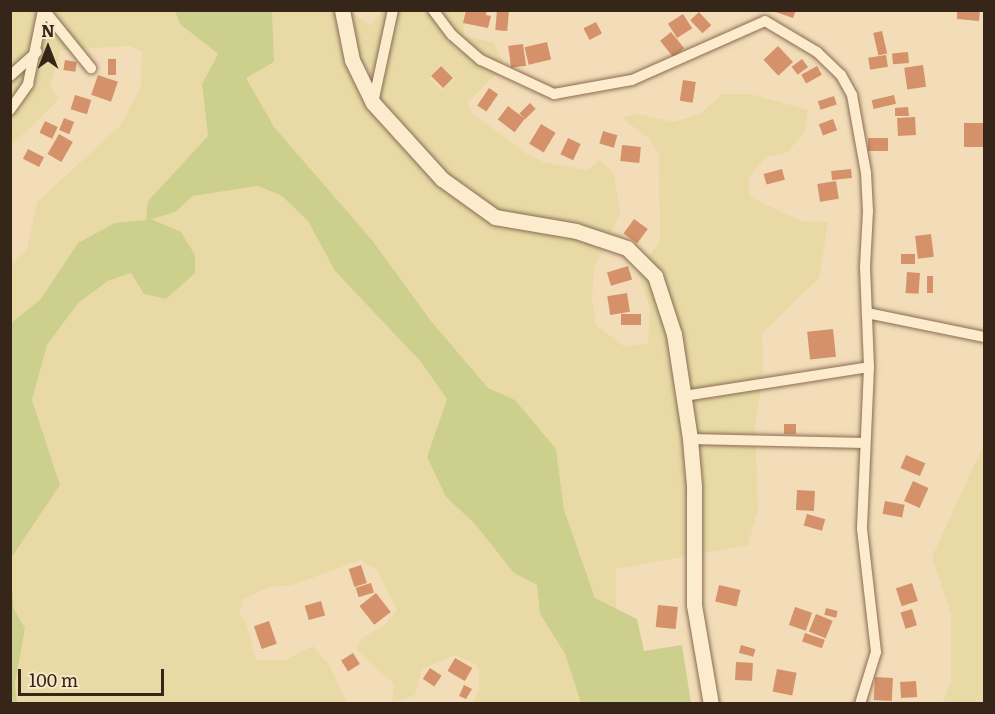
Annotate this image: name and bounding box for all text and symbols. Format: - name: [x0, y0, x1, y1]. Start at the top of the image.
- north arrow: [18, 18, 78, 78]
- text: N: [41, 18, 55, 42]
- scale bar: [21, 657, 166, 695]
- text: 100 m: [29, 666, 78, 693]

